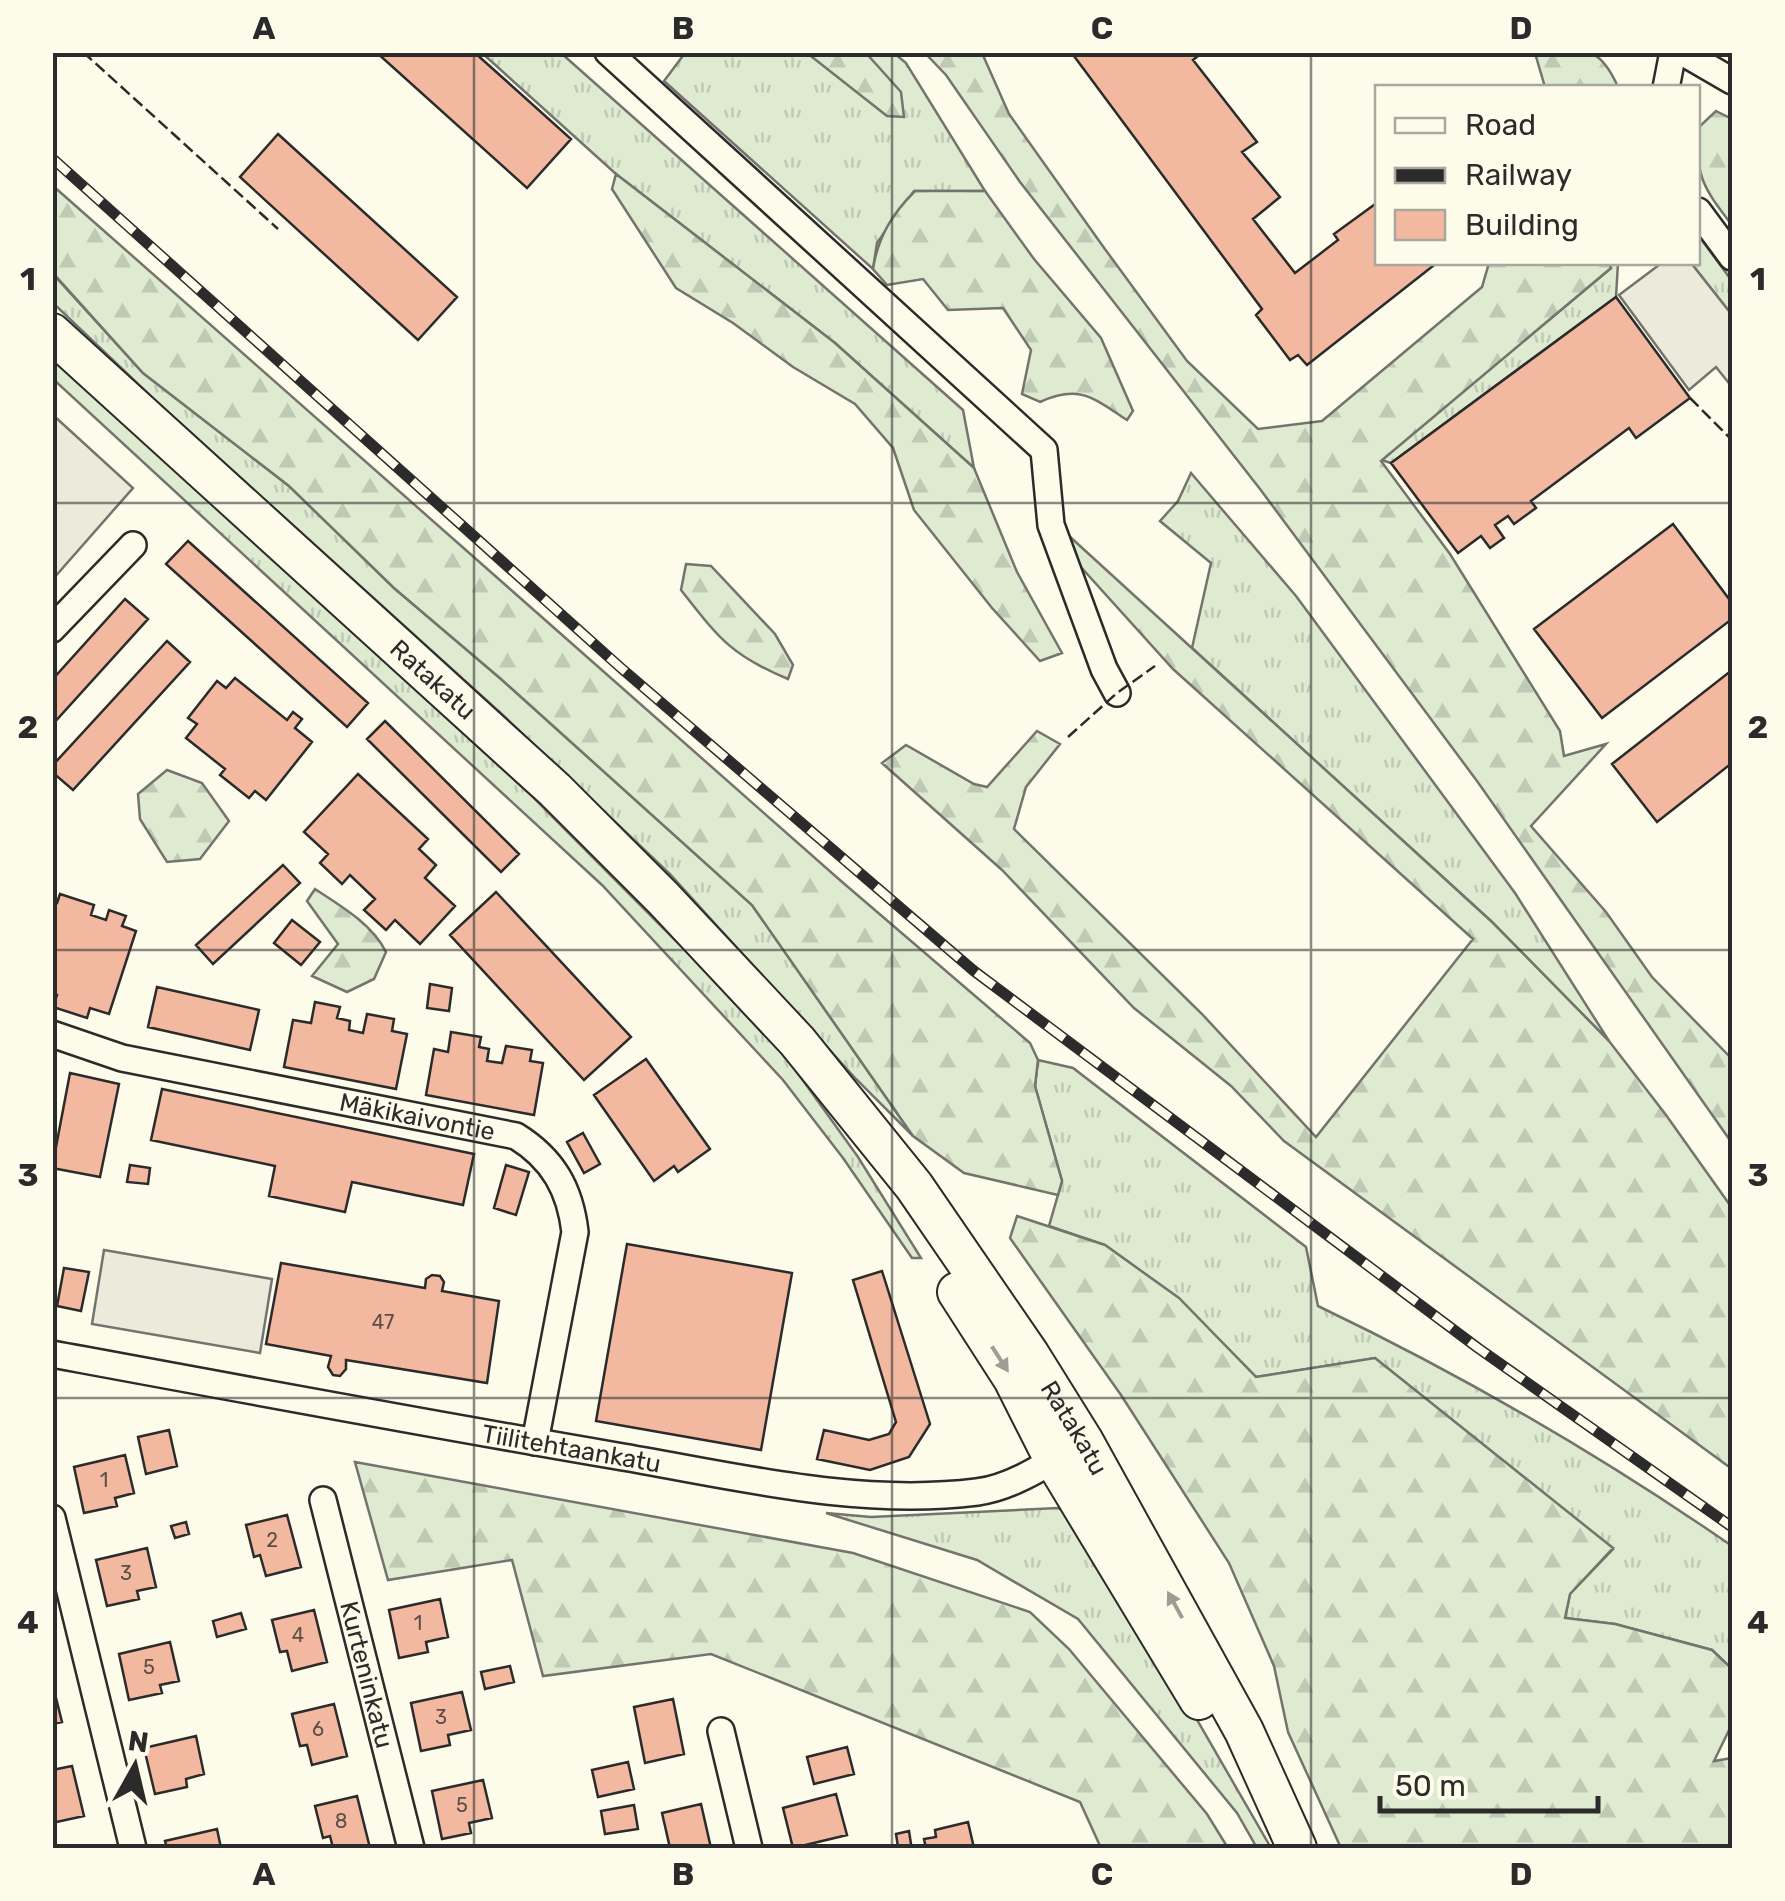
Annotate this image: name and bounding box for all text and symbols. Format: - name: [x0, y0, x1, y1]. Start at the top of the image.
- text: A: [253, 9, 276, 47]
- text: B: [672, 9, 694, 47]
- text: C: [1091, 9, 1113, 47]
- text: D: [1510, 9, 1532, 47]
- legend: [1375, 85, 1700, 265]
- text: Road: [1465, 107, 1536, 143]
- text: Railway: [1465, 157, 1572, 193]
- text: Building: [1465, 207, 1579, 243]
- text: 1: [20, 260, 36, 298]
- text: 1: [1750, 260, 1766, 298]
- street label: Ratakatu: [385, 633, 482, 725]
- text: 2: [18, 708, 38, 746]
- text: 2: [1748, 708, 1768, 746]
- street label: Mäkikaivontie: [337, 1087, 497, 1146]
- text: 3: [17, 1156, 39, 1194]
- text: 3: [1747, 1156, 1769, 1194]
- house number: 47: [372, 1310, 394, 1334]
- one-way arrow: [990, 1345, 1008, 1373]
- street label: Ratakatu: [1035, 1375, 1114, 1480]
- street label: Tiilitehtaankatu: [480, 1418, 663, 1478]
- house number: 1: [100, 1468, 108, 1492]
- house number: 2: [266, 1528, 278, 1552]
- house number: 3: [120, 1561, 132, 1585]
- one-way arrow: [1166, 1591, 1184, 1619]
- street label: Kurteninkatu: [335, 1598, 400, 1751]
- text: 4: [17, 1603, 39, 1641]
- text: 4: [1747, 1603, 1769, 1641]
- house number: 1: [414, 1611, 422, 1635]
- house number: 4: [292, 1623, 304, 1647]
- house number: 5: [143, 1655, 155, 1679]
- house number: 3: [435, 1705, 447, 1729]
- north arrow: [85, 1716, 185, 1816]
- house number: 6: [312, 1717, 324, 1741]
- text: N: [126, 1724, 151, 1759]
- scale bar: [1380, 1751, 1598, 1813]
- text: 50 m: [1395, 1768, 1466, 1804]
- house number: 5: [456, 1793, 468, 1817]
- house number: 8: [335, 1809, 347, 1833]
- text: A: [253, 1855, 276, 1893]
- text: B: [672, 1855, 694, 1893]
- text: C: [1091, 1855, 1113, 1893]
- text: D: [1510, 1855, 1532, 1893]

